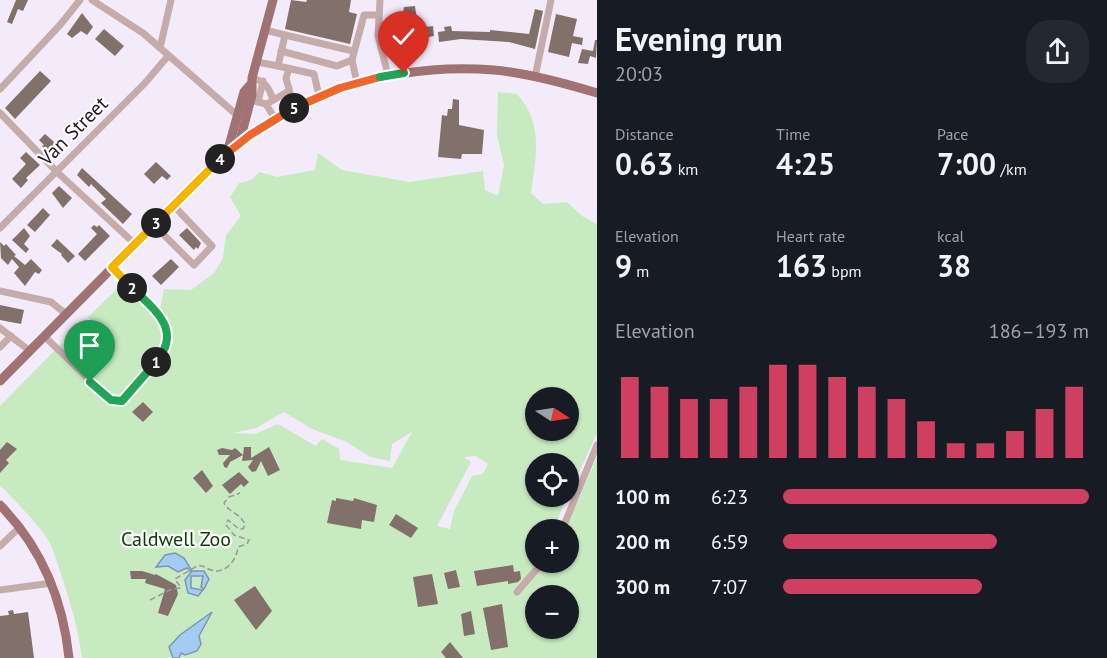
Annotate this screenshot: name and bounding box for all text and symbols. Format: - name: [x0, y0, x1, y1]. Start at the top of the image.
- pin: [378, 11, 429, 73]
- text: Evening run: [615, 17, 783, 60]
- icon: check: [387, 20, 420, 53]
- button: share: [1026, 20, 1089, 83]
- text: 20:03: [615, 61, 663, 87]
- street label: Van Street: [32, 91, 113, 172]
- pin: 5: [279, 93, 309, 123]
- text: 5: [289, 98, 299, 118]
- text: Distance: [615, 124, 674, 144]
- text: Time: [776, 124, 810, 144]
- text: Pace: [937, 124, 968, 144]
- pin: 4: [205, 144, 235, 174]
- text: 0.63: [615, 144, 673, 183]
- text: 4:25: [776, 144, 835, 183]
- text: 7:00: [937, 144, 996, 183]
- text: 4: [215, 149, 225, 169]
- text: km: [673, 159, 698, 179]
- text: /km: [996, 159, 1027, 179]
- pin: 3: [141, 208, 171, 238]
- text: 3: [151, 213, 161, 233]
- text: Elevation: [615, 226, 679, 246]
- text: Heart rate: [776, 226, 845, 246]
- text: kcal: [937, 226, 964, 246]
- text: 9: [615, 246, 632, 285]
- text: 163: [776, 246, 827, 285]
- text: 38: [937, 246, 971, 285]
- text: m: [632, 261, 649, 281]
- text: bpm: [827, 261, 862, 281]
- pin: 2: [117, 273, 147, 303]
- text: 2: [127, 278, 137, 298]
- text: Elevation: [615, 318, 695, 344]
- text: 186–193 m: [989, 318, 1089, 344]
- pin: [64, 320, 115, 382]
- icon: arrive: [73, 329, 106, 362]
- pin: 1: [141, 347, 171, 377]
- text: 1: [151, 352, 161, 372]
- north arrow: [525, 387, 579, 441]
- map controls: [525, 387, 579, 639]
- button: locate: [525, 453, 579, 507]
- text: 100 m: [615, 484, 670, 510]
- text: 6:23: [711, 484, 748, 510]
- button: +: [525, 519, 579, 573]
- park label: Caldwell Zoo: [121, 526, 231, 552]
- text: 200 m: [615, 529, 670, 555]
- text: 6:59: [711, 529, 748, 555]
- text: 300 m: [615, 574, 670, 600]
- text: 7:07: [711, 574, 748, 600]
- button: −: [525, 585, 579, 639]

